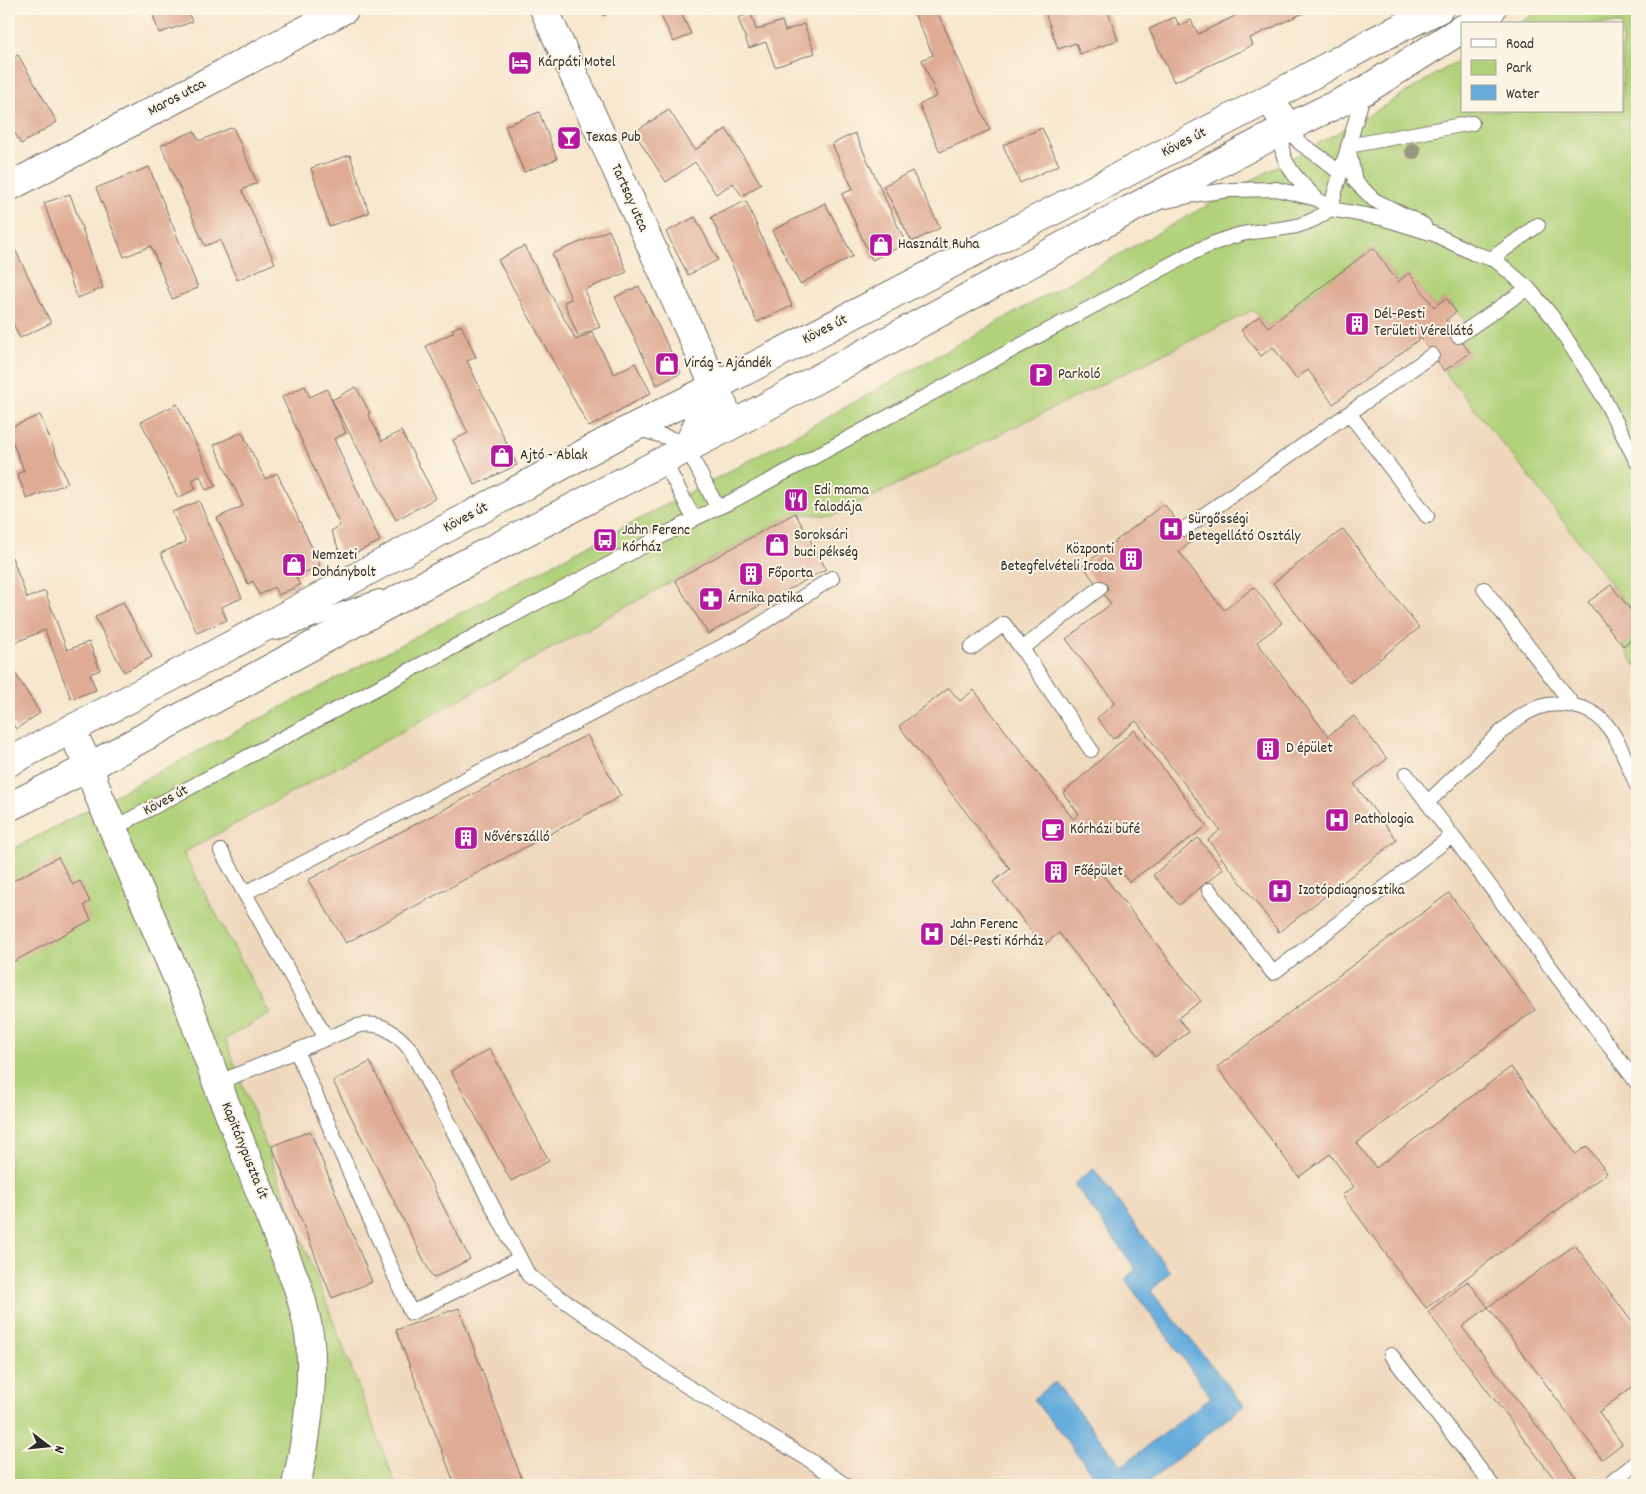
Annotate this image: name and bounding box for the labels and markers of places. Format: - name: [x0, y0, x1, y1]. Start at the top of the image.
- hotel icon: Kárpáti Motel: [507, 50, 533, 76]
- place label: Kárpáti Motel: [538, 52, 616, 74]
- bar icon: Texas Pub: [556, 125, 582, 151]
- place label: Texas Pub: [586, 127, 641, 149]
- shop icon: Használt Ruha: [868, 232, 894, 258]
- place label: Használt Ruha: [898, 234, 980, 256]
- place label: Dél-Pesti Területi Vérellátó: [1374, 304, 1474, 343]
- building icon: Dél-Pesti Területi Vérellátó: [1344, 311, 1370, 337]
- shop icon: Virág - Ajándék: [654, 351, 680, 377]
- place label: Virág - Ajándék: [684, 353, 772, 375]
- parking icon: Parkoló: [1028, 362, 1054, 388]
- place label: Parkoló: [1058, 364, 1101, 386]
- shop icon: Ajtó - Ablak: [489, 443, 515, 469]
- place label: Ajtó - Ablak: [520, 445, 588, 467]
- place label: Edi mama falodája: [814, 480, 870, 519]
- restaurant icon: Edi mama falodája: [783, 487, 809, 513]
- place label: Sürgősségi Betegellátó Osztály: [1188, 509, 1302, 548]
- hospital icon: Sürgősségi Betegellátó Osztály: [1158, 516, 1184, 542]
- place label: Jahn Ferenc Kórház: [622, 520, 690, 559]
- place label: Soroksári buci pékség: [794, 525, 858, 564]
- bus stop icon: Jahn Ferenc Kórház: [592, 527, 618, 553]
- shop icon: Soroksári buci pékség: [764, 532, 790, 558]
- place label: Központi Betegfelvételi Iroda: [1001, 539, 1115, 578]
- place label: Nemzeti Dohánybolt: [312, 545, 377, 584]
- building icon: Központi Betegfelvételi Iroda: [1118, 546, 1144, 572]
- shop icon: Nemzeti Dohánybolt: [281, 552, 307, 578]
- building icon: Főporta: [738, 561, 764, 587]
- place label: Főporta: [768, 563, 814, 585]
- pharmacy icon: Árnika patika: [698, 586, 724, 612]
- place label: Árnika patika: [728, 588, 804, 610]
- building icon: D épület: [1255, 736, 1281, 762]
- place label: D épület: [1286, 738, 1333, 760]
- hospital icon: Pathologia: [1324, 807, 1350, 833]
- place label: Pathologia: [1354, 809, 1414, 831]
- cafe icon: Kórházi büfé: [1040, 817, 1066, 843]
- place label: Kórházi büfé: [1070, 819, 1140, 841]
- building icon: Nővérszálló: [453, 825, 479, 851]
- place label: Nővérszálló: [484, 827, 550, 849]
- building icon: Főépület: [1043, 859, 1069, 885]
- place label: Főépület: [1074, 861, 1123, 883]
- hospital icon: Izotópdiagnosztika: [1267, 878, 1293, 904]
- place label: Izotópdiagnosztika: [1298, 880, 1406, 902]
- place label: Jahn Ferenc Dél-Pesti Kórház: [950, 914, 1044, 953]
- hospital icon: Jahn Ferenc Dél-Pesti Kórház: [919, 921, 945, 947]

